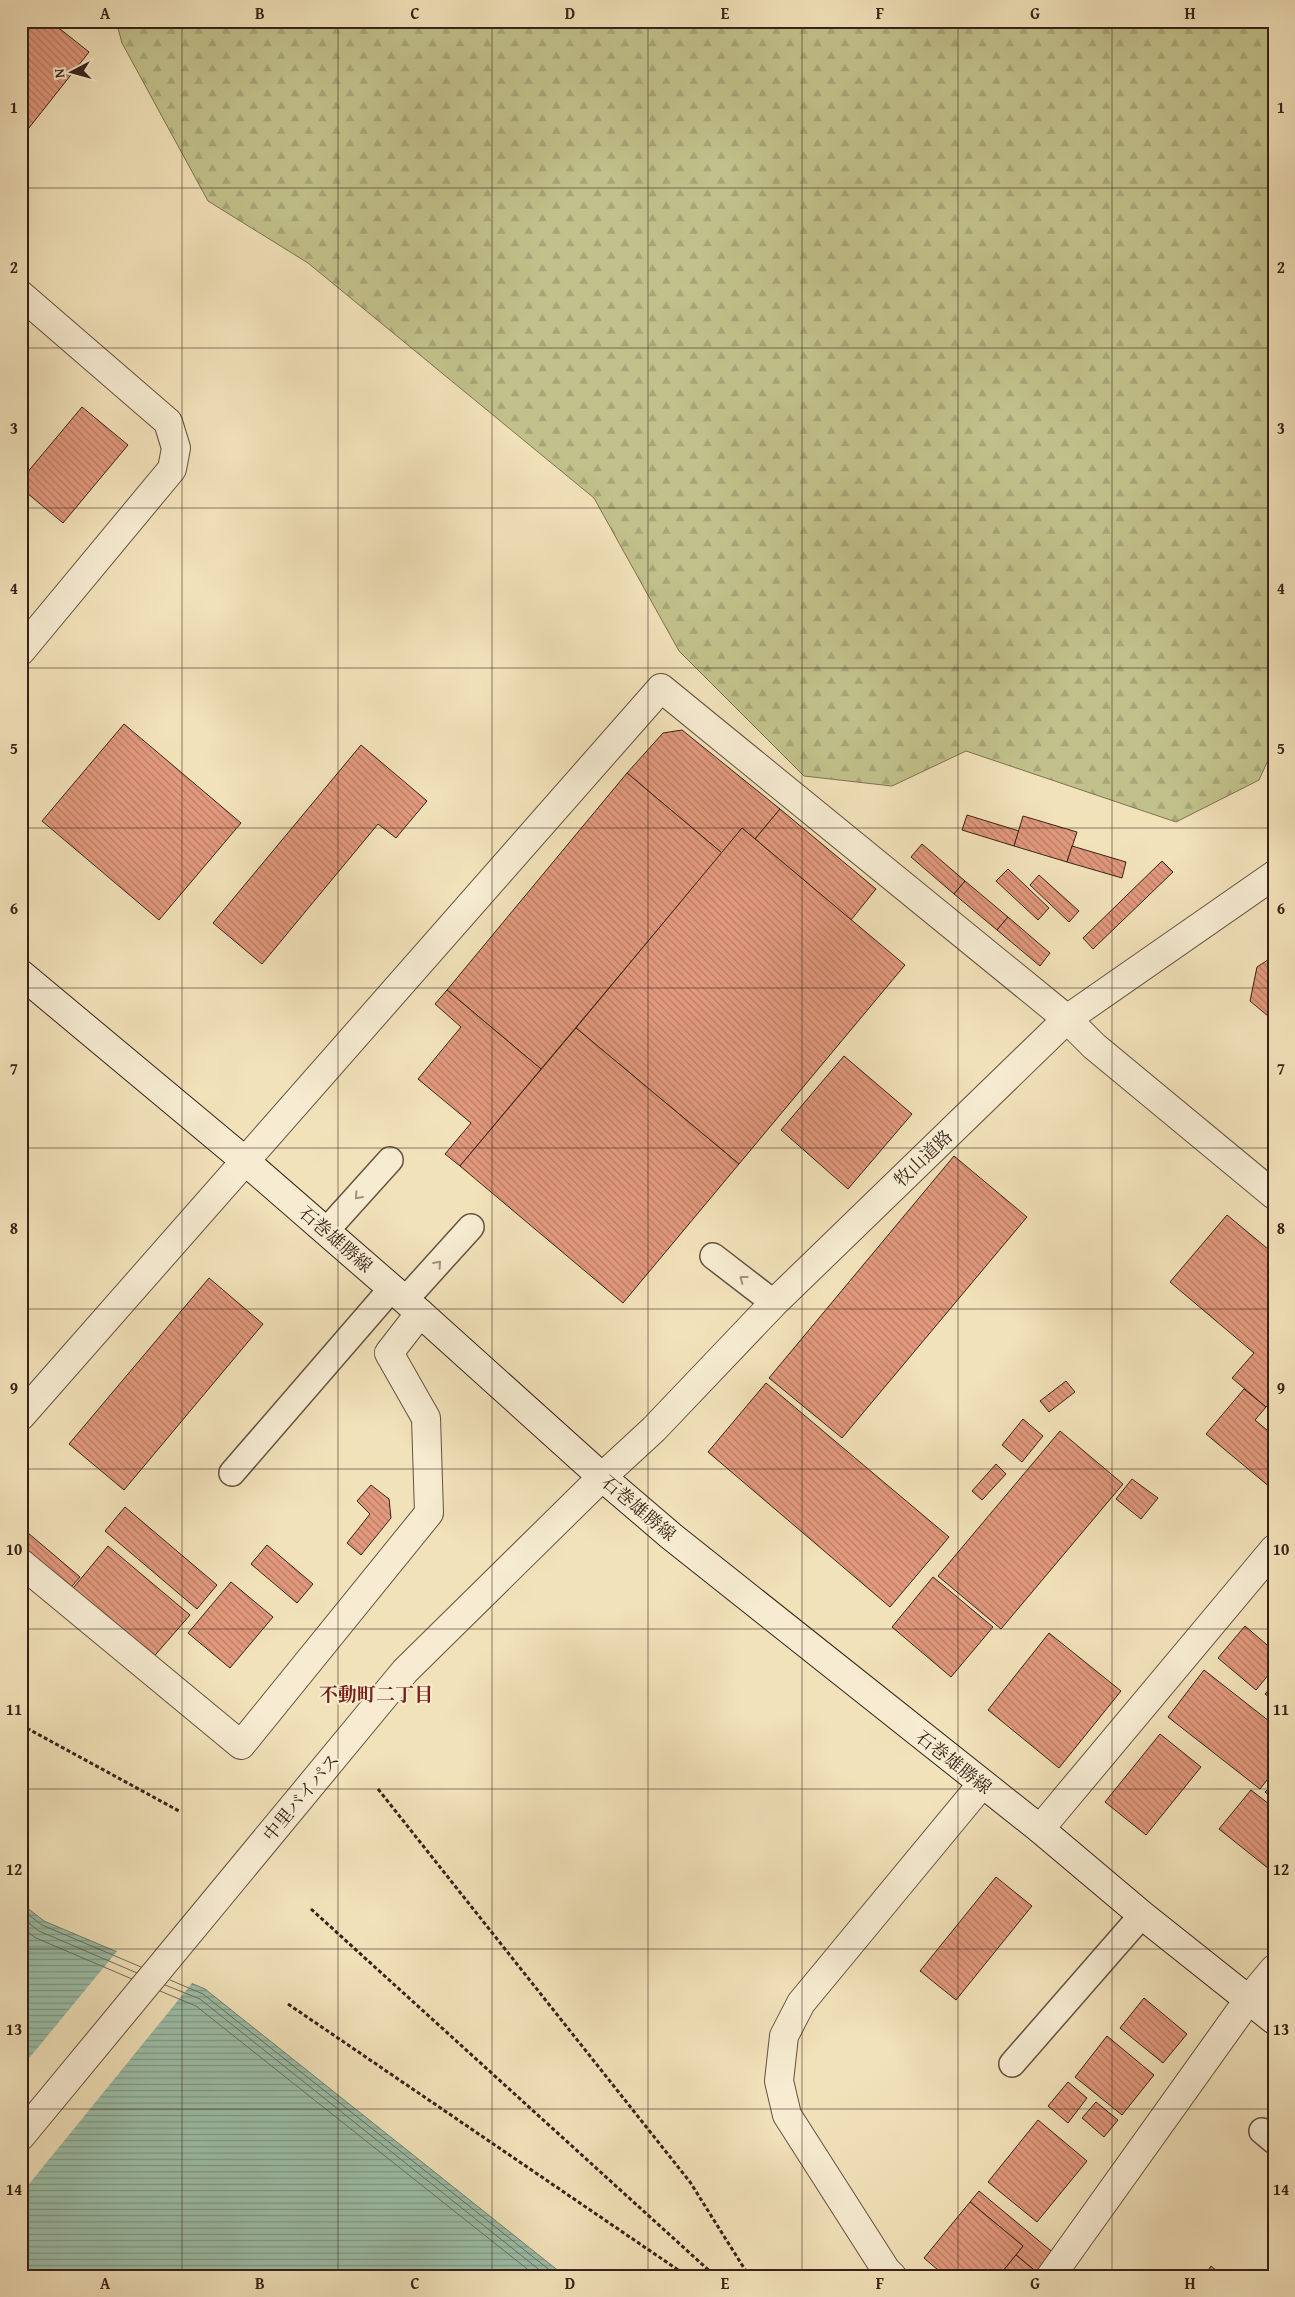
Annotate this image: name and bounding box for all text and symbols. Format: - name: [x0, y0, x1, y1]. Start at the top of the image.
- text: A: [100, 1, 111, 25]
- text: B: [255, 1, 265, 25]
- text: C: [410, 1, 420, 25]
- text: D: [565, 1, 575, 25]
- text: E: [721, 1, 730, 25]
- text: F: [876, 1, 884, 25]
- text: G: [1030, 1, 1040, 25]
- text: H: [1184, 1, 1196, 25]
- north arrow: [48, 48, 98, 98]
- text: N: [49, 67, 70, 79]
- text: 1: [10, 95, 18, 119]
- text: 1: [1277, 95, 1285, 119]
- text: 2: [10, 255, 18, 279]
- text: 2: [1277, 255, 1285, 279]
- text: 3: [10, 416, 18, 440]
- text: 3: [1277, 416, 1285, 440]
- text: 4: [10, 576, 18, 600]
- text: 4: [1277, 576, 1285, 600]
- text: 5: [10, 736, 18, 760]
- text: 5: [1277, 736, 1285, 760]
- text: 6: [10, 896, 18, 920]
- text: 6: [1277, 896, 1285, 920]
- text: 7: [10, 1056, 18, 1080]
- text: 7: [1277, 1056, 1285, 1080]
- street label: 牧山道路: [888, 1123, 958, 1193]
- one-way arrow: [355, 1190, 364, 1199]
- street label: 石巻雄勝線: [293, 1199, 379, 1279]
- text: 8: [10, 1216, 18, 1240]
- text: 8: [1277, 1216, 1285, 1240]
- one-way arrow: [432, 1260, 441, 1269]
- one-way arrow: [740, 1277, 749, 1285]
- text: 9: [10, 1376, 18, 1400]
- text: 9: [1277, 1376, 1285, 1400]
- street label: 石巻雄勝線: [596, 1469, 682, 1547]
- text: 10: [6, 1537, 22, 1561]
- text: 10: [1273, 1537, 1289, 1561]
- district label: 不動町二丁目: [319, 1680, 433, 1708]
- text: 11: [6, 1697, 22, 1721]
- text: 11: [1273, 1697, 1289, 1721]
- street label: 石巻雄勝線: [910, 1724, 998, 1800]
- street label: 中里バイパス: [256, 1747, 346, 1847]
- text: 12: [6, 1857, 22, 1881]
- text: 12: [1273, 1857, 1289, 1881]
- text: 13: [6, 2017, 22, 2041]
- text: 13: [1273, 2017, 1289, 2041]
- text: 14: [6, 2177, 22, 2201]
- text: 14: [1273, 2177, 1289, 2201]
- text: A: [100, 2271, 111, 2295]
- text: B: [255, 2271, 265, 2295]
- text: C: [410, 2271, 420, 2295]
- text: D: [565, 2271, 575, 2295]
- text: E: [721, 2271, 730, 2295]
- text: F: [876, 2271, 884, 2295]
- text: G: [1030, 2271, 1040, 2295]
- text: H: [1184, 2271, 1196, 2295]

